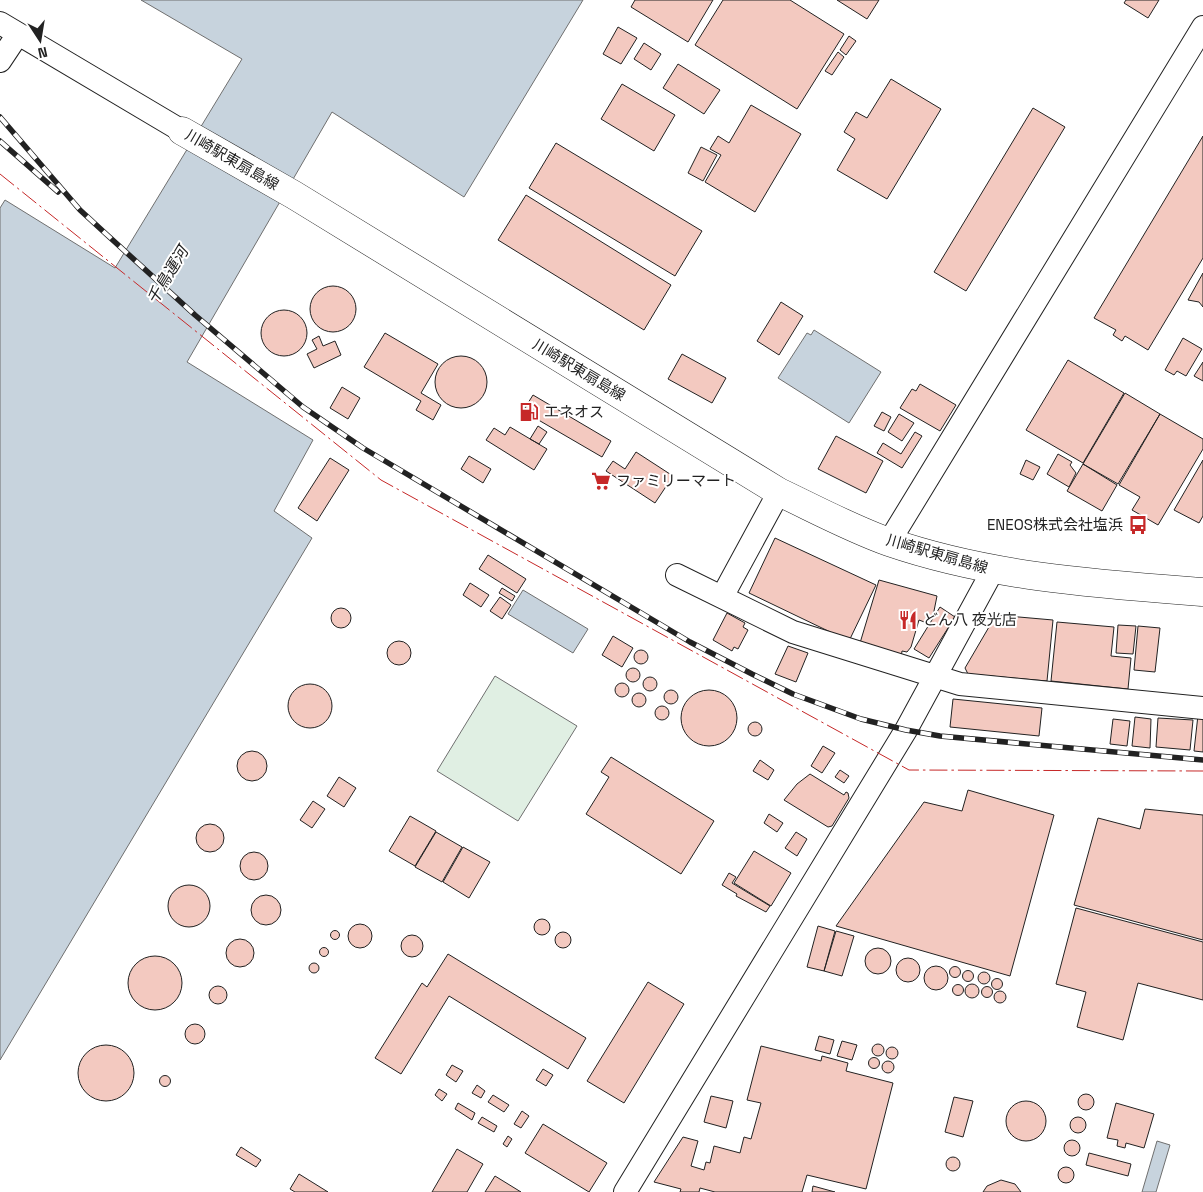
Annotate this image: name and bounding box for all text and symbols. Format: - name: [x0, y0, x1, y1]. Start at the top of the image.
- north arrow: [15, 15, 65, 65]
- text: N: [36, 43, 49, 62]
- street label: 川崎駅東扇島線: [182, 125, 282, 194]
- water label: 千鳥運河: [142, 240, 194, 308]
- street label: 川崎駅東扇島線: [529, 334, 629, 405]
- fuel station icon: エネオス: [518, 401, 540, 423]
- place label: エネオス: [544, 402, 604, 421]
- supermarket icon: ファミリーマート: [590, 470, 612, 492]
- place label: ファミリーマート: [616, 471, 736, 490]
- bus stop icon: ENEOS株式会社塩浜: [1127, 514, 1149, 536]
- place label: ENEOS株式会社塩浜: [987, 515, 1123, 534]
- street label: 川崎駅東扇島線: [884, 530, 990, 577]
- restaurant icon: どん八 夜光店: [897, 609, 919, 631]
- place label: どん八 夜光店: [923, 610, 1017, 629]

